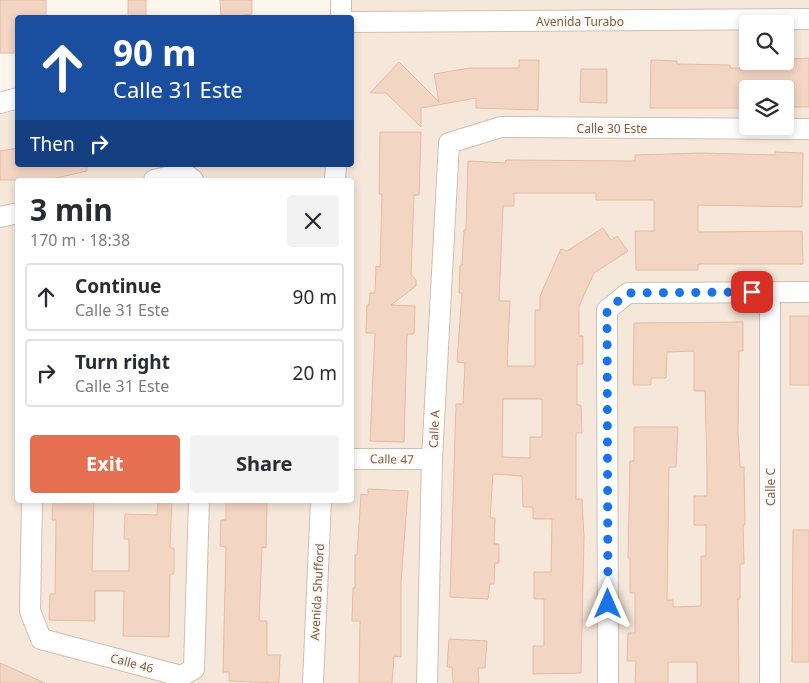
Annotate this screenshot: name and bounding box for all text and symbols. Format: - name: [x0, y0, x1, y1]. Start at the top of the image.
- street label: Avenida Turabo: [536, 13, 624, 30]
- map controls: [739, 15, 794, 135]
- button: search: [739, 15, 794, 70]
- text: 90 m: [113, 29, 196, 76]
- icon: ahead: [30, 35, 95, 100]
- text: Calle 31 Este: [113, 74, 243, 104]
- button: layers: [739, 80, 794, 135]
- street label: Calle 30 Este: [577, 120, 648, 137]
- icon: right: [85, 130, 113, 158]
- text: Then: [30, 131, 75, 157]
- text: 3 min: [30, 189, 113, 230]
- button: close: [287, 195, 339, 247]
- text: 170 m · 18:38: [30, 229, 130, 251]
- pin: [731, 271, 773, 313]
- text: Continue: [75, 273, 161, 299]
- icon: arrive: [738, 278, 766, 306]
- icon: ahead: [32, 283, 60, 311]
- text: 90 m: [293, 284, 337, 310]
- text: Calle 31 Este: [75, 299, 169, 321]
- text: Turn right: [75, 349, 170, 375]
- icon: right: [32, 359, 60, 387]
- text: 20 m: [293, 360, 337, 386]
- text: Calle 31 Este: [75, 375, 169, 397]
- street label: Calle A: [425, 409, 444, 448]
- button: Exit: [30, 435, 180, 493]
- button: Share: [190, 435, 339, 493]
- street label: Calle 47: [370, 450, 414, 468]
- street label: Calle C: [762, 468, 779, 506]
- street label: Avenida Shufford: [306, 543, 328, 641]
- position arrow: [581, 577, 633, 629]
- street label: Calle 46: [108, 649, 156, 677]

